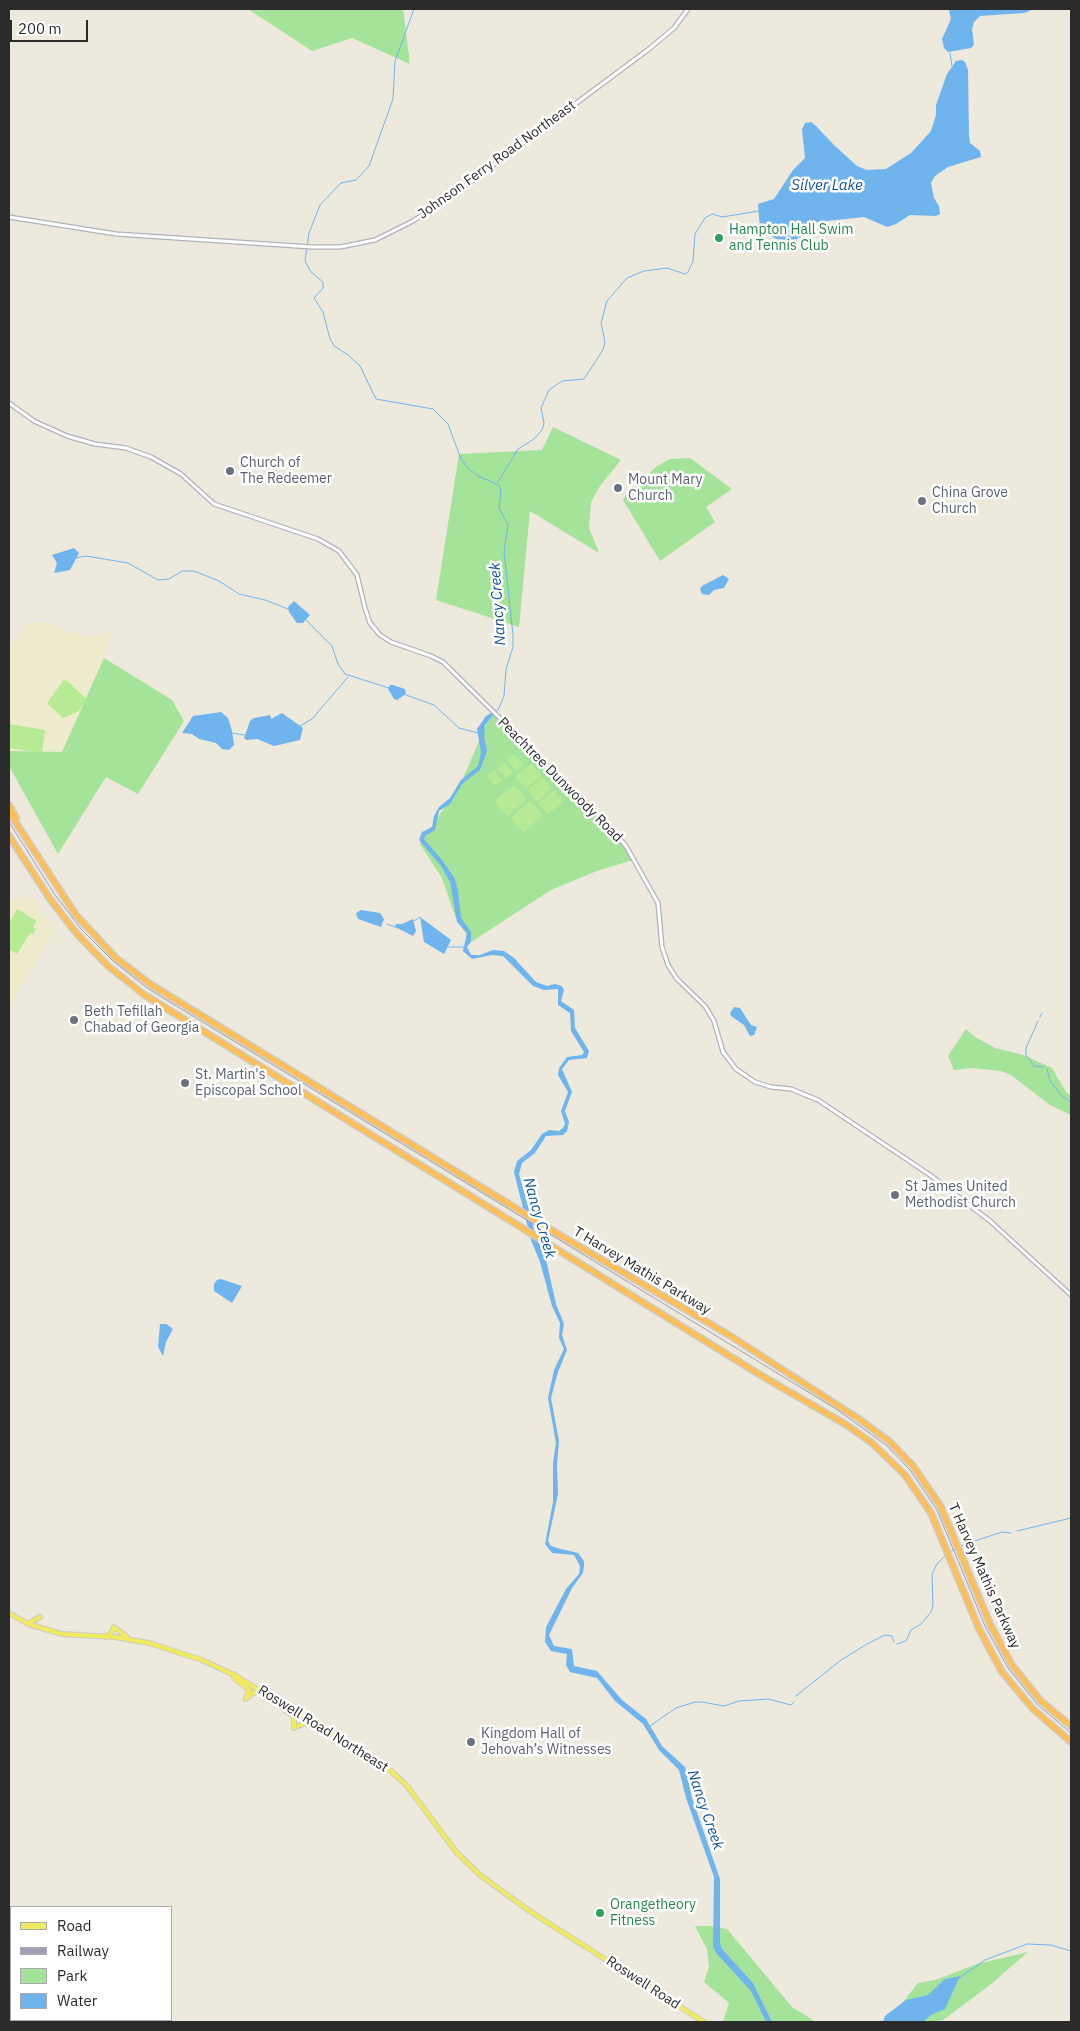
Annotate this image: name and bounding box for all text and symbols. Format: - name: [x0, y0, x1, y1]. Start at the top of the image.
- scale bar: [12, 10, 90, 42]
- text: 200 m: [18, 19, 62, 38]
- street label: Johnson Ferry Road Northeast: [415, 97, 579, 223]
- water label: Silver Lake: [791, 177, 863, 195]
- place label: Hampton Hall Swim and Tennis Club: [729, 222, 853, 254]
- marker: Hampton Hall Swim and Tennis Club: [713, 232, 725, 244]
- place label: Church of The Redeemer: [240, 455, 332, 488]
- marker: Church of The Redeemer: [224, 465, 236, 477]
- place label: Mount Mary Church: [628, 472, 702, 504]
- marker: Mount Mary Church: [612, 482, 624, 494]
- place label: China Grove Church: [932, 485, 1008, 518]
- marker: China Grove Church: [916, 495, 928, 507]
- water label: Nancy Creek: [486, 562, 510, 646]
- street label: Peachtree Dunwoody Road: [494, 714, 626, 846]
- place label: Beth Tefillah Chabad of Georgia: [84, 1004, 199, 1036]
- marker: Beth Tefillah Chabad of Georgia: [68, 1014, 80, 1026]
- place label: St. Martin's Episcopal School: [195, 1067, 302, 1100]
- marker: St. Martin's Episcopal School: [179, 1077, 191, 1089]
- water label: Nancy Creek: [519, 1176, 559, 1260]
- place label: St James United Methodist Church: [905, 1179, 1016, 1212]
- marker: St James United Methodist Church: [889, 1189, 901, 1201]
- street label: T Harvey Mathis Parkway: [570, 1223, 714, 1319]
- street label: T Harvey Mathis Parkway: [944, 1501, 1024, 1651]
- street label: Roswell Road Northeast: [255, 1682, 391, 1776]
- place label: Kingdom Hall of Jehovah’s Witnesses: [481, 1726, 611, 1758]
- marker: Kingdom Hall of Jehovah’s Witnesses: [465, 1736, 477, 1748]
- water label: Nancy Creek: [683, 1768, 727, 1852]
- place label: Orangetheory Fitness: [610, 1897, 696, 1930]
- legend: [10, 1906, 172, 2021]
- marker: Orangetheory Fitness: [594, 1907, 606, 1919]
- text: Road: [57, 1916, 92, 1935]
- text: Railway: [57, 1941, 109, 1960]
- street label: Roswell Road: [603, 1953, 683, 2013]
- text: Park: [57, 1966, 87, 1985]
- text: Water: [57, 1991, 97, 2010]

